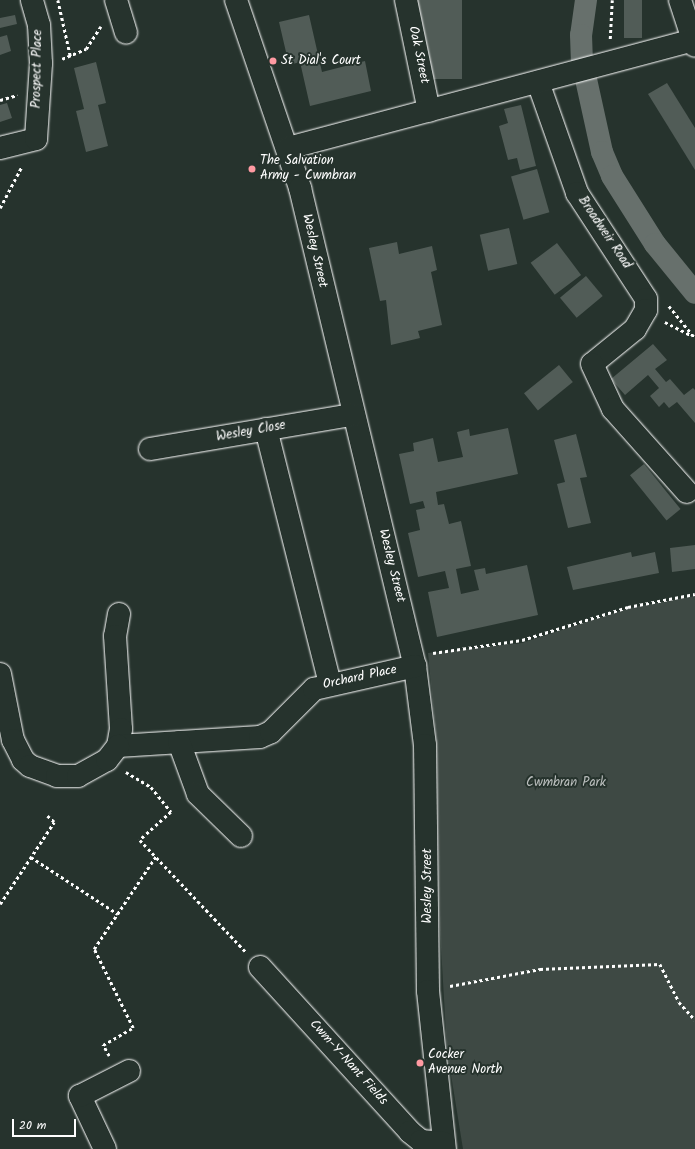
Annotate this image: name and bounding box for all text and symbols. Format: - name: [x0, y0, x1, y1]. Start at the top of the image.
- street label: Oak Street: [404, 25, 432, 85]
- street label: Prospect Place: [30, 29, 46, 109]
- place label: St Dial's Court: [281, 53, 361, 69]
- marker: St Dial's Court: [268, 56, 278, 66]
- place label: The Salvation Army - Cwmbran: [260, 154, 356, 185]
- marker: The Salvation Army - Cwmbran: [247, 164, 257, 174]
- street label: Broadweir Road: [574, 194, 634, 272]
- street label: Wesley Street: [298, 213, 330, 289]
- street label: Wesley Close: [215, 418, 287, 446]
- street label: Wesley Street: [374, 528, 408, 604]
- street label: Orchard Place: [322, 663, 398, 693]
- park label: Cwmbran Park: [526, 775, 606, 791]
- street label: Wesley Street: [420, 849, 436, 923]
- street label: Cwm-Y-Nant Fields: [306, 1017, 390, 1109]
- place label: Cocker Avenue North: [428, 1048, 502, 1079]
- marker: Cocker Avenue North: [415, 1058, 425, 1068]
- scale bar: [14, 1111, 78, 1137]
- text: 20 m: [19, 1116, 46, 1135]

